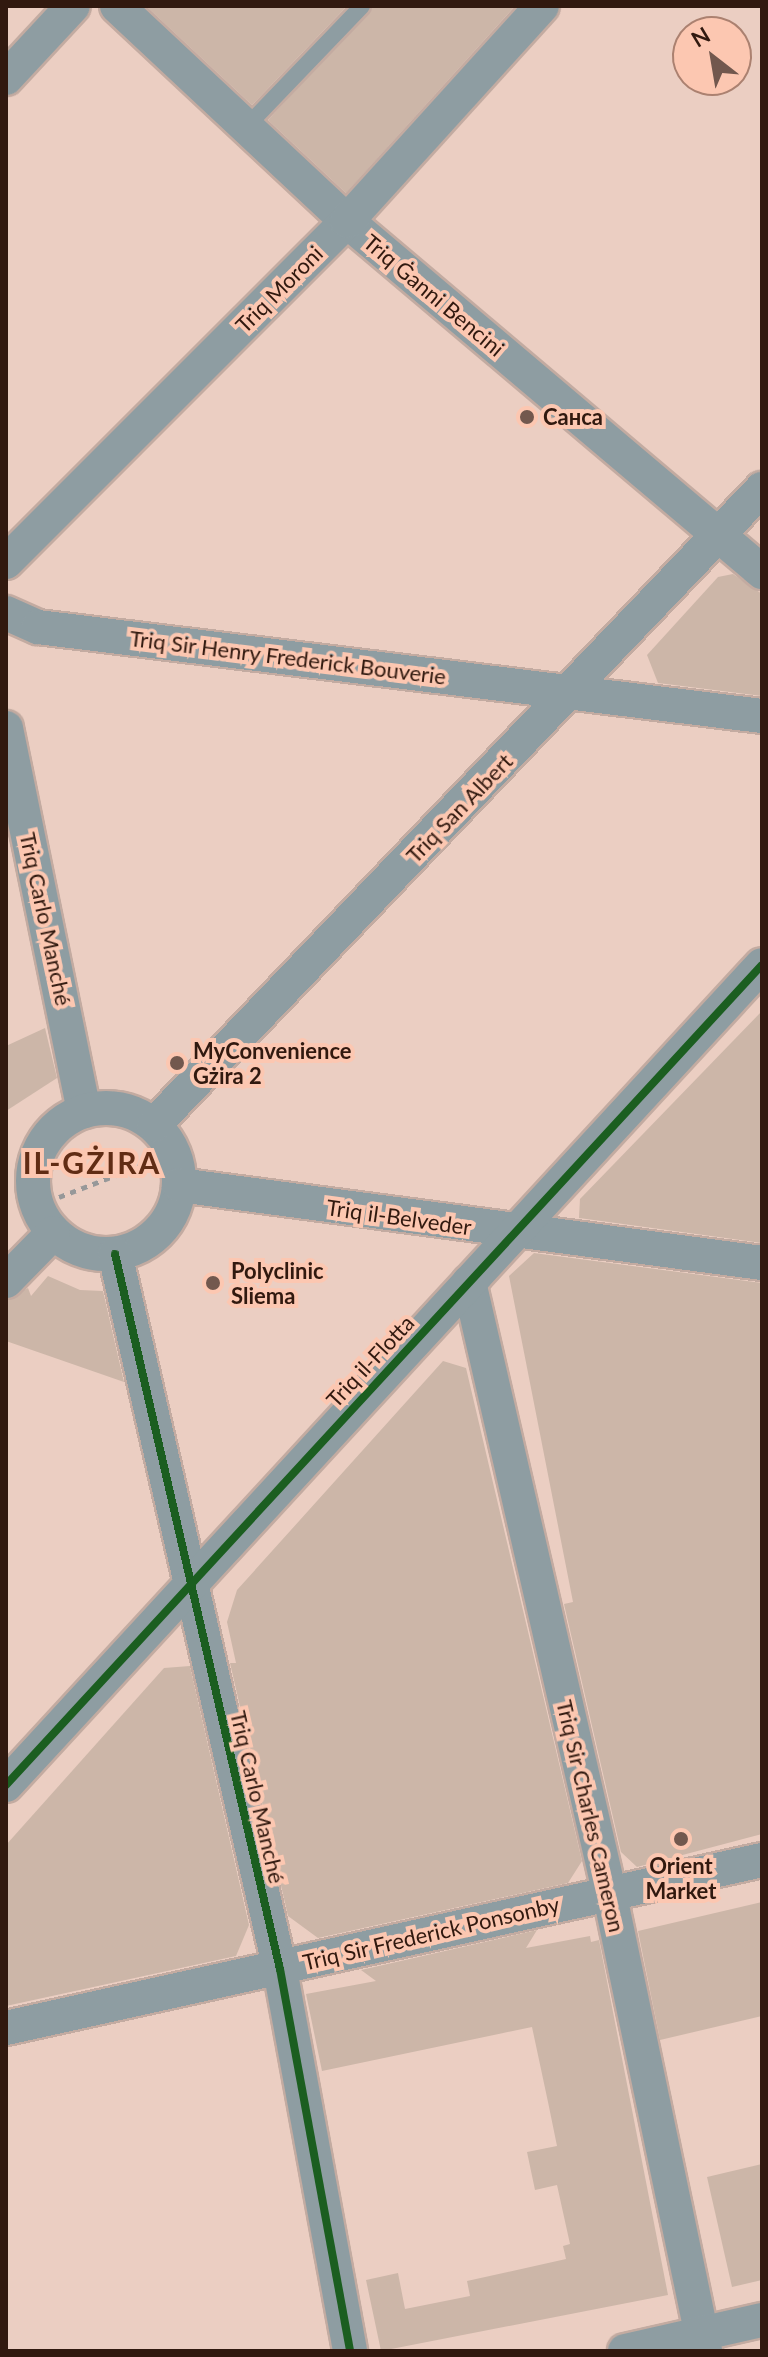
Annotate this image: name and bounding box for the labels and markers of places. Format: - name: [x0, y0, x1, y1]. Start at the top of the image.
- place label: Санса: [543, 404, 603, 430]
- marker: Санса: [518, 408, 536, 426]
- place label: MyConvenience Gżira 2: [193, 1037, 352, 1088]
- marker: MyConvenience Gżira 2: [168, 1054, 186, 1072]
- place label: Polyclinic Sliema: [231, 1257, 324, 1308]
- marker: Polyclinic Sliema: [202, 1272, 224, 1294]
- marker: Orient Market: [672, 1830, 690, 1848]
- place label: Orient Market: [646, 1852, 716, 1904]

